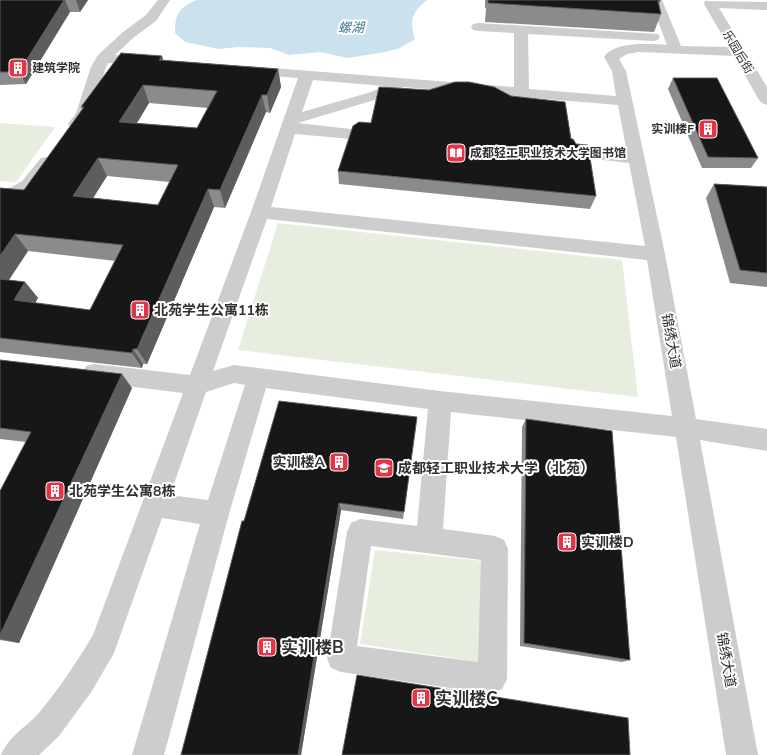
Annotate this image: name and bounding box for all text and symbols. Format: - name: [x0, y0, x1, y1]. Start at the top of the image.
- water label: 螺湖: [338, 19, 366, 37]
- street label: 乐园后街: [719, 27, 757, 77]
- building icon: 建筑学院: [7, 57, 29, 79]
- place label: 建筑学院: [32, 60, 80, 76]
- building icon: 实训楼F: [697, 118, 719, 140]
- place label: 实训楼F: [651, 121, 694, 137]
- library icon: 成都轻工职业技术大学图书馆: [445, 142, 467, 164]
- place label: 成都轻工职业技术大学图书馆: [470, 145, 626, 161]
- building icon: 北苑学生公寓11栋: [129, 299, 151, 321]
- place label: 北苑学生公寓11栋: [154, 301, 269, 320]
- street label: 锦绣大道: [657, 312, 685, 370]
- building icon: 实训楼A: [328, 451, 350, 473]
- place label: 实训楼A: [273, 453, 326, 472]
- school or university icon: 成都轻工职业技术大学（北苑）: [373, 457, 395, 479]
- place label: 成都轻工职业技术大学（北苑）: [398, 459, 594, 478]
- building icon: 北苑学生公寓8栋: [44, 480, 66, 502]
- place label: 北苑学生公寓8栋: [69, 482, 175, 501]
- building icon: 实训楼D: [556, 531, 578, 553]
- place label: 实训楼D: [581, 533, 634, 552]
- street label: 锦绣大道: [712, 631, 740, 689]
- building icon: 实训楼B: [256, 636, 278, 658]
- place label: 实训楼B: [281, 636, 344, 659]
- building icon: 实训楼C: [410, 687, 432, 709]
- place label: 实训楼C: [435, 687, 498, 710]

